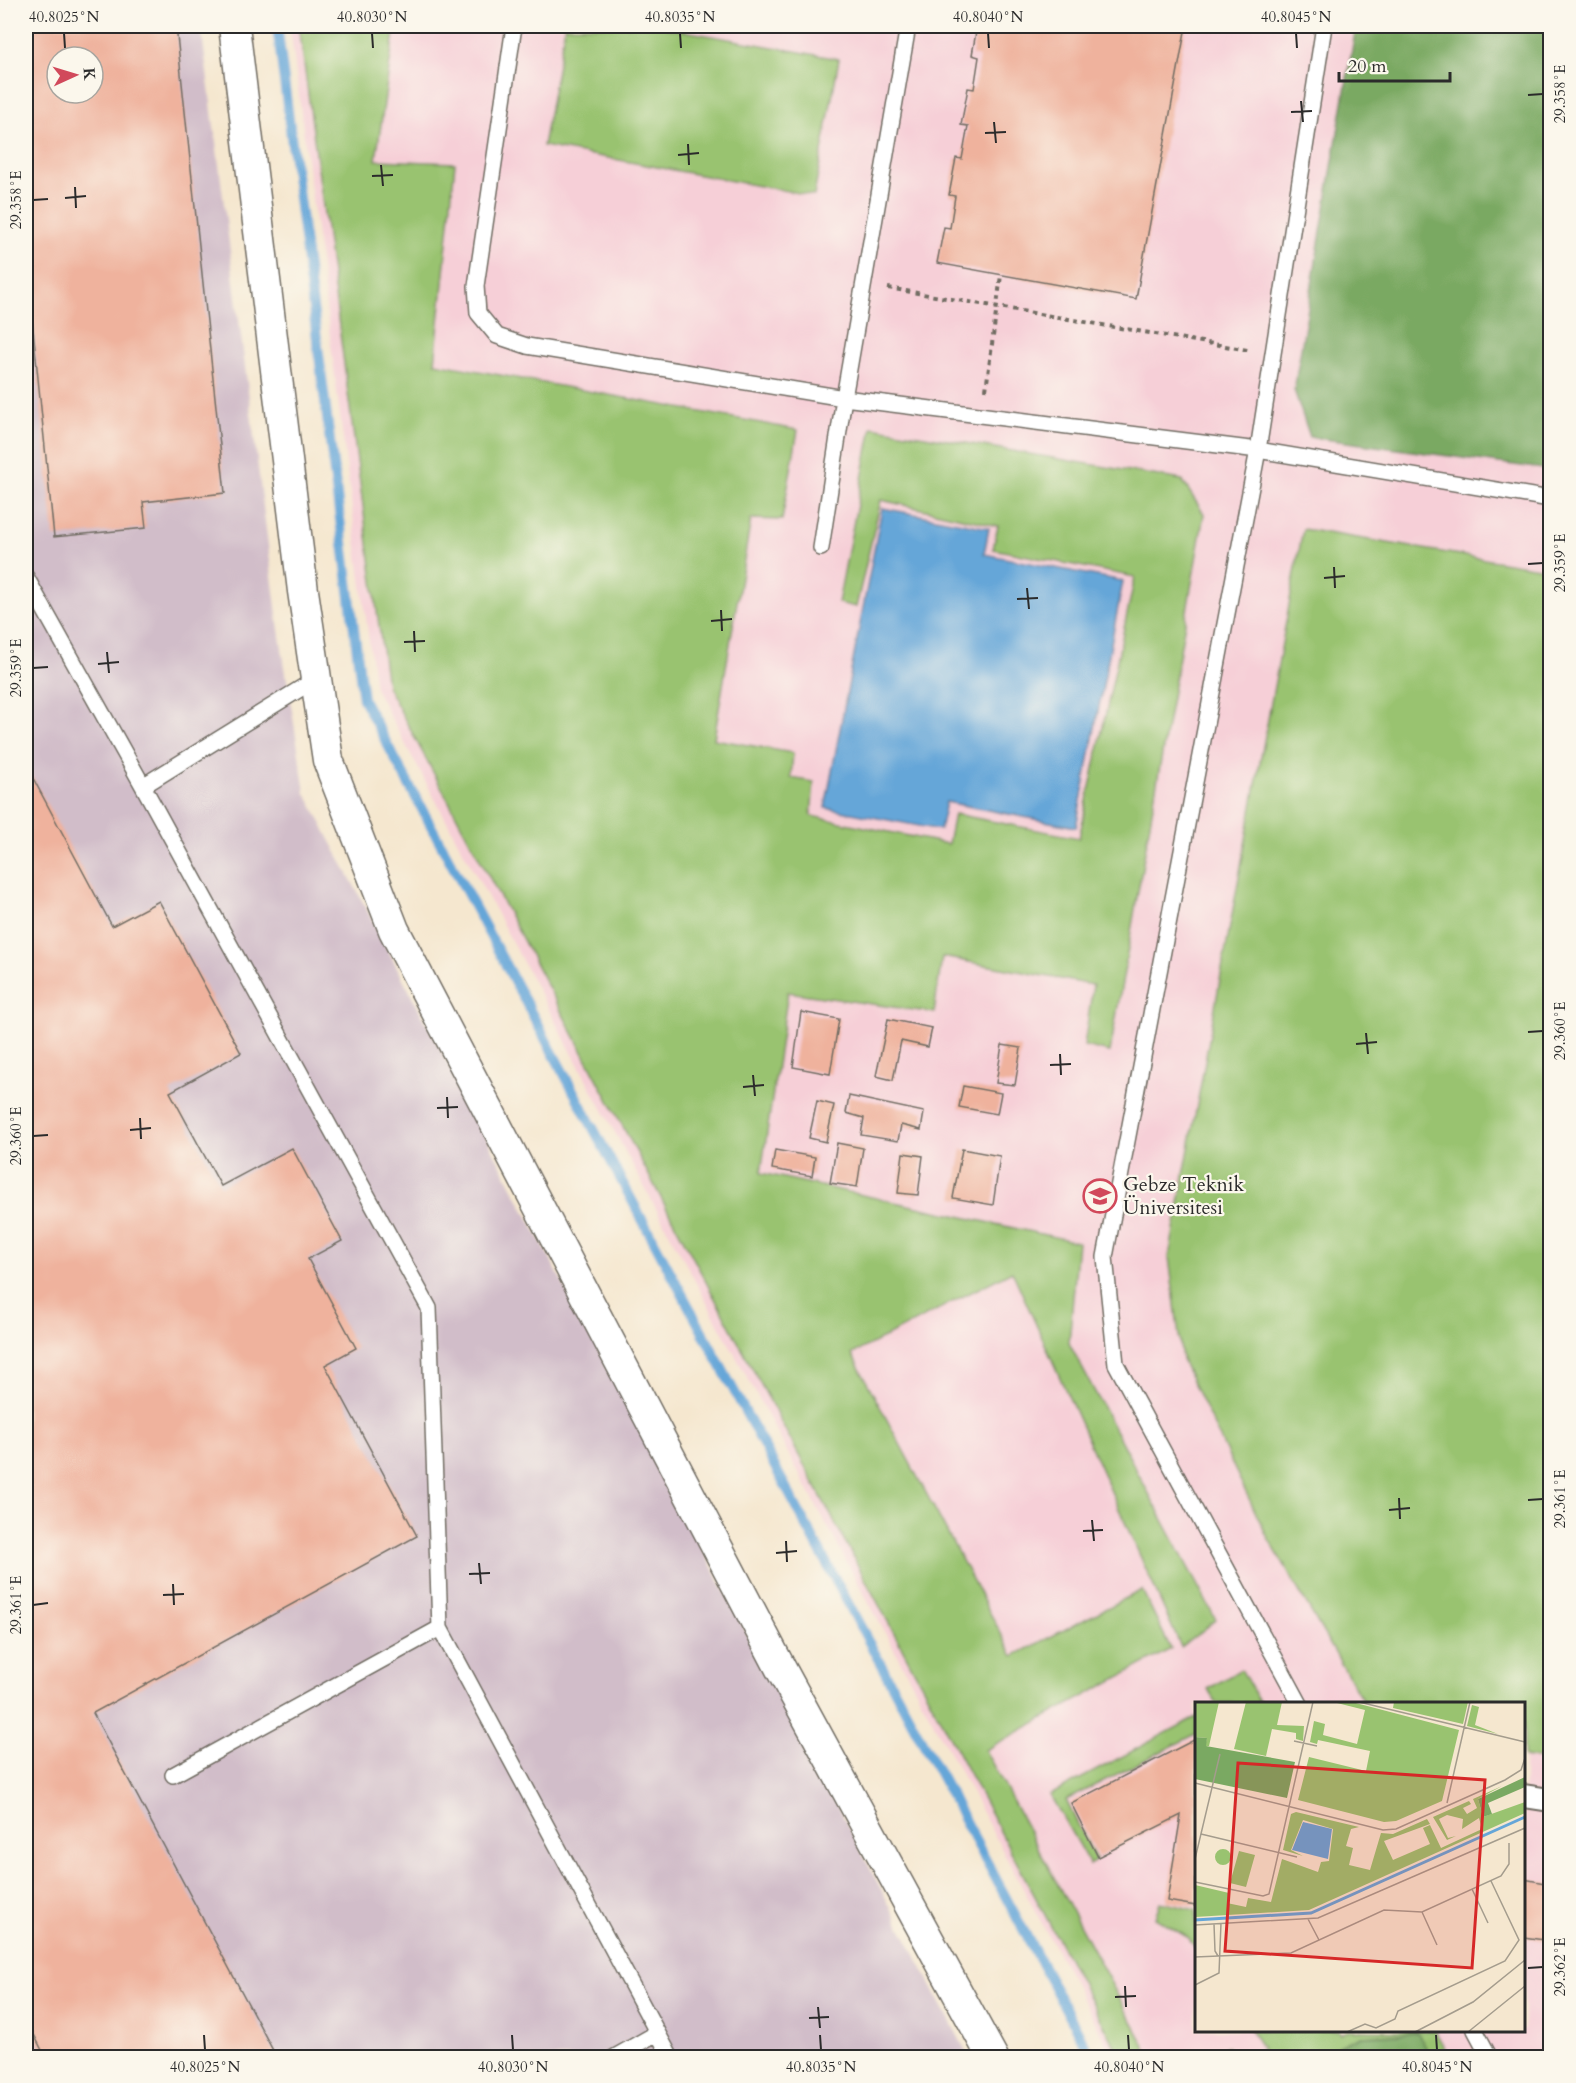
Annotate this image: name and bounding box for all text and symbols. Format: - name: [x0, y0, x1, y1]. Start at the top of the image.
- text: 40.8025°N: [29, 7, 99, 27]
- text: 40.8030°N: [337, 7, 407, 27]
- text: 40.8035°N: [645, 7, 715, 27]
- text: 40.8040°N: [953, 7, 1023, 27]
- text: 40.8045°N: [1261, 7, 1331, 27]
- north arrow: [45, 45, 105, 105]
- scale bar: [1339, 45, 1450, 83]
- text: 20 m: [1348, 54, 1387, 79]
- text: 29.358°E: [1550, 64, 1570, 124]
- text: K: [78, 67, 100, 81]
- text: 29.358°E: [6, 170, 26, 230]
- text: 29.359°E: [1550, 533, 1570, 593]
- text: 29.359°E: [6, 638, 26, 698]
- text: 29.360°E: [1550, 1001, 1570, 1061]
- text: 29.360°E: [6, 1106, 26, 1166]
- place label: Gebze Teknik Üniversitesi: [1123, 1171, 1244, 1221]
- school or university icon: Gebze Teknik Üniversitesi: [1082, 1178, 1118, 1214]
- text: 29.361°E: [1550, 1469, 1570, 1529]
- text: 29.361°E: [6, 1575, 26, 1635]
- inset map: [1195, 1702, 1525, 2032]
- text: 29.362°E: [1550, 1937, 1570, 1997]
- text: 40.8025°N: [170, 2057, 240, 2077]
- text: 40.8030°N: [478, 2057, 548, 2077]
- text: 40.8035°N: [786, 2057, 856, 2077]
- text: 40.8040°N: [1094, 2057, 1164, 2077]
- text: 40.8045°N: [1402, 2057, 1472, 2077]

